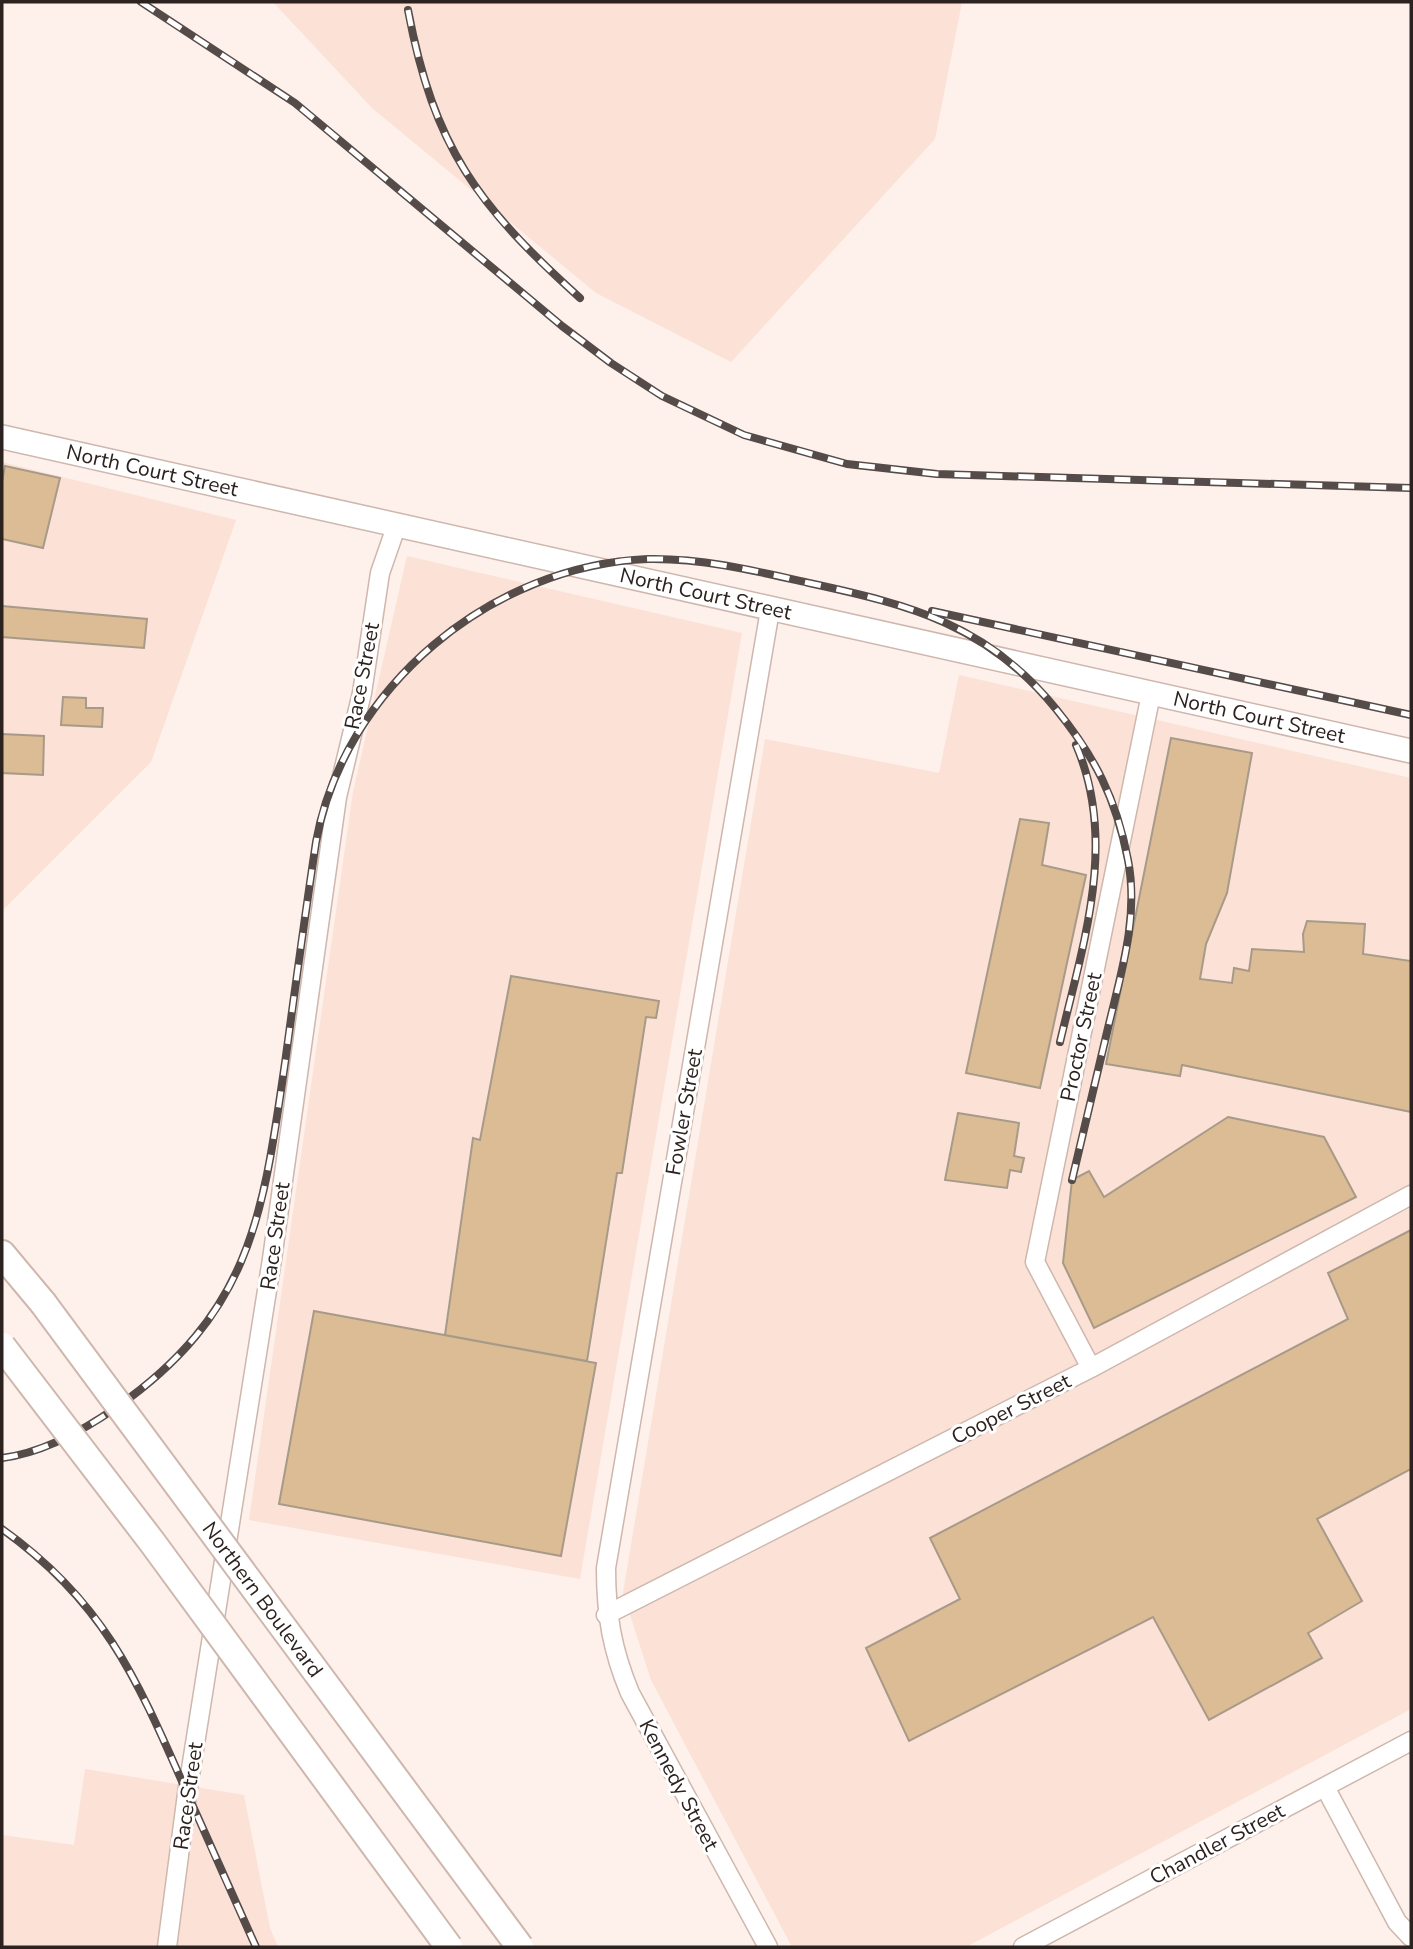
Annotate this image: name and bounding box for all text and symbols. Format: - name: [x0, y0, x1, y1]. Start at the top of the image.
- street label: North Court Street: [64, 438, 241, 503]
- street label: North Court Street: [617, 561, 795, 627]
- street label: Race Street: [338, 619, 386, 732]
- street label: North Court Street: [1171, 684, 1348, 750]
- street label: Proctor Street: [1054, 969, 1108, 1104]
- street label: Fowler Street: [659, 1046, 709, 1177]
- street label: Race Street: [254, 1180, 297, 1292]
- street label: Cooper Street: [947, 1367, 1076, 1451]
- street label: Northern Boulevard: [196, 1516, 330, 1683]
- street label: Kennedy Street: [633, 1714, 726, 1856]
- street label: Race Street: [167, 1740, 210, 1852]
- street label: Chandler Street: [1145, 1796, 1290, 1891]

